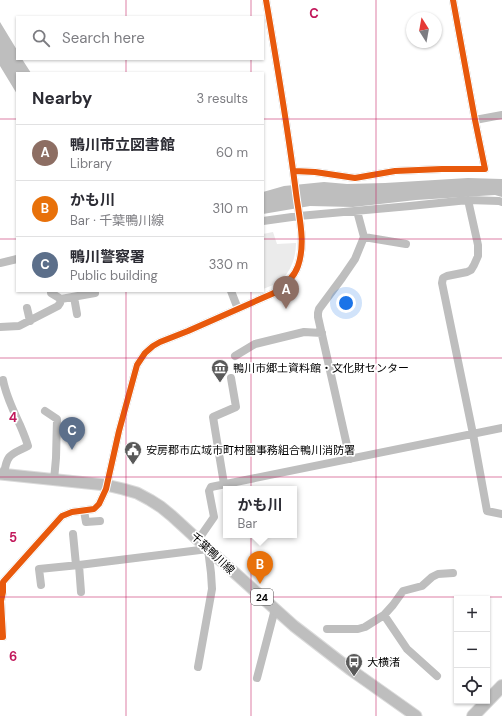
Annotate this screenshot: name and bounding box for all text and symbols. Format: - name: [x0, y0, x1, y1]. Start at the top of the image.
- text: C: [309, 5, 319, 22]
- north arrow: [406, 12, 442, 48]
- search box: [16, 16, 264, 60]
- icon: search: [30, 27, 52, 49]
- text: Search here: [62, 28, 145, 48]
- text: Nearby: [32, 87, 92, 109]
- text: 3 results: [196, 90, 248, 107]
- text: 鴨川市立図書館: [70, 135, 175, 155]
- text: A: [40, 144, 50, 161]
- text: 60 m: [216, 144, 248, 161]
- text: Library: [70, 155, 112, 172]
- text: かも川: [70, 190, 115, 210]
- text: B: [41, 200, 49, 217]
- text: 310 m: [213, 200, 248, 217]
- text: Bar · 千葉鴨川線: [70, 212, 164, 229]
- text: 鴨川警察署: [70, 247, 145, 267]
- text: C: [40, 256, 50, 273]
- text: 330 m: [209, 256, 248, 273]
- text: Public building: [70, 267, 158, 284]
- pin: A: [273, 276, 299, 309]
- your location: [336, 293, 356, 313]
- museum icon: 鴨川市郷土資料館・文化財センター: [210, 358, 230, 383]
- place label: 鴨川市郷土資料館・文化財センター: [233, 361, 409, 375]
- text: 4: [9, 409, 17, 426]
- pin: C: [59, 417, 85, 450]
- public building icon: 安房郡市広域市町村圏事務組合鴨川消防署: [123, 440, 143, 465]
- place label: 安房郡市広域市町村圏事務組合鴨川消防署: [146, 443, 355, 457]
- popup: [223, 486, 297, 538]
- text: かも川: [237, 495, 283, 515]
- text: Bar: [237, 515, 257, 532]
- text: 5: [9, 529, 17, 546]
- street label: 千葉鴨川線: [188, 529, 238, 577]
- pin: B: [247, 551, 273, 584]
- road number: 24: [251, 589, 273, 605]
- map controls: [454, 596, 490, 704]
- button: +: [454, 596, 490, 632]
- button: −: [454, 632, 490, 668]
- text: 6: [9, 648, 17, 665]
- bus stop icon: 大横渚: [344, 652, 364, 677]
- place label: 大横渚: [367, 655, 400, 669]
- button: locate: [454, 668, 490, 704]

